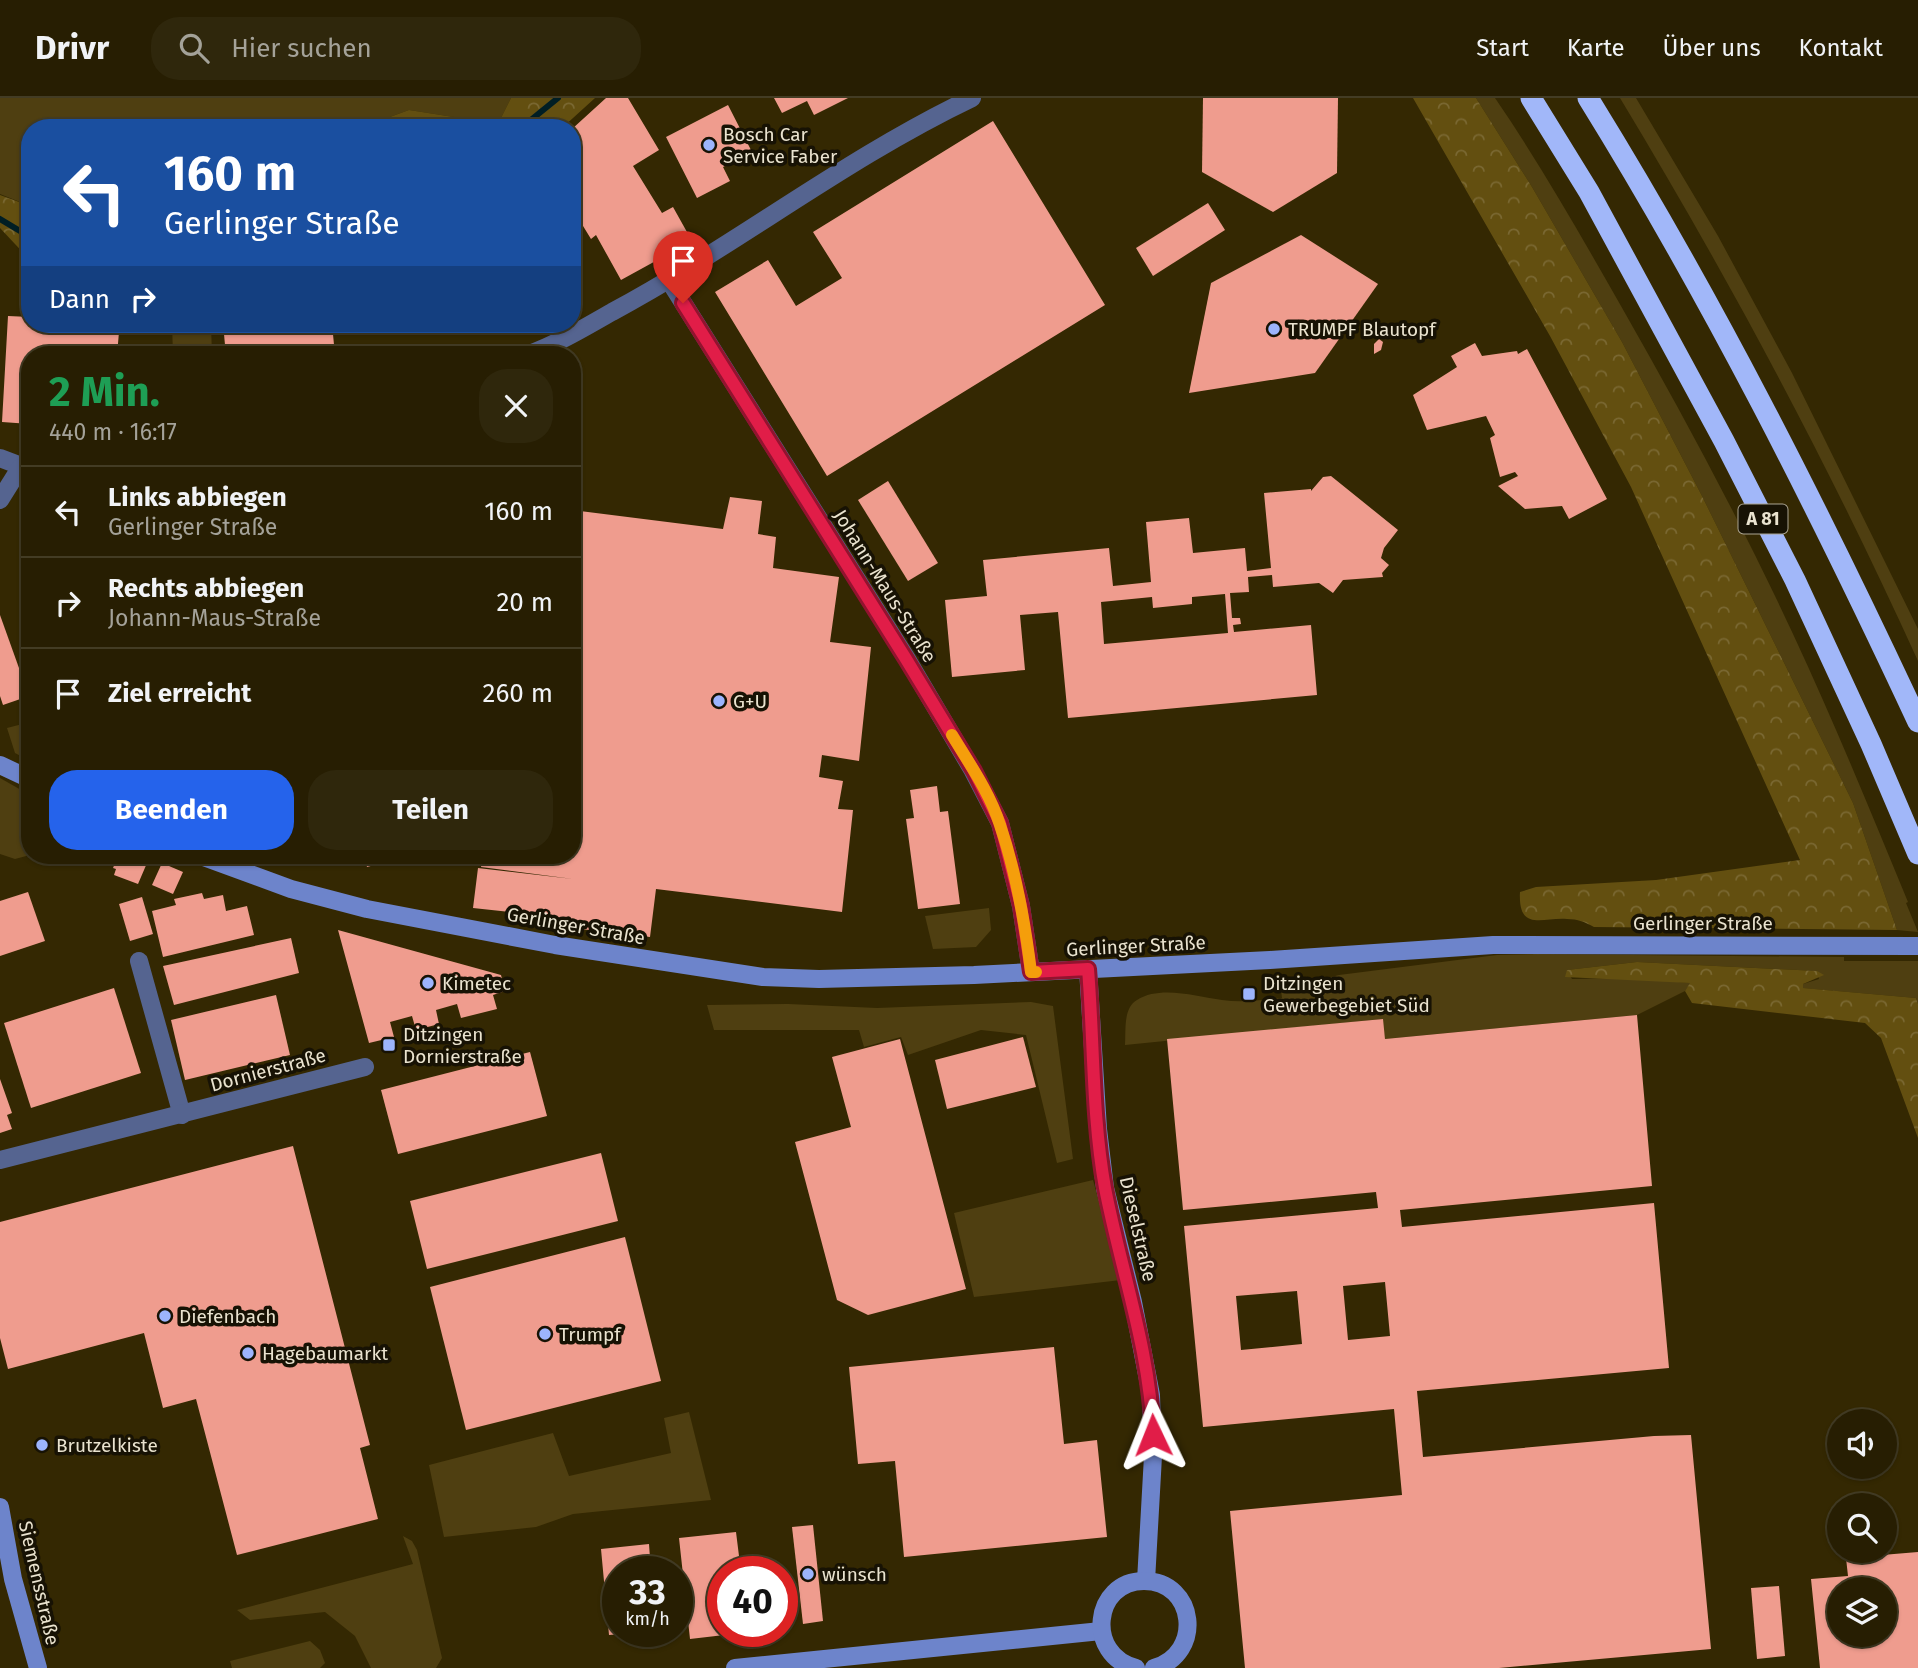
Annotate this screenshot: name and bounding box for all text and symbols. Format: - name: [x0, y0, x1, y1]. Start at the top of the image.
- search box: [151, 17, 641, 80]
- text: Drivr: [35, 28, 109, 68]
- icon: search: [175, 29, 213, 67]
- text: Hier suchen: [231, 33, 372, 64]
- text: Start: [1476, 34, 1529, 62]
- text: Karte: [1567, 34, 1625, 62]
- text: Über uns: [1663, 34, 1761, 62]
- text: Kontakt: [1799, 34, 1883, 62]
- place label: Bosch Car Service Faber: [723, 123, 838, 168]
- marker: Bosch Car Service Faber: [701, 137, 717, 153]
- text: 160 m: [164, 144, 296, 203]
- icon: left: [49, 147, 140, 238]
- text: Gerlinger Straße: [164, 204, 400, 242]
- pin: [653, 231, 713, 303]
- icon: arrive: [664, 242, 702, 280]
- icon: right: [124, 280, 162, 318]
- text: Dann: [49, 284, 110, 315]
- place label: TRUMPF Blautopf: [1288, 318, 1437, 341]
- marker: TRUMPF Blautopf: [1266, 321, 1282, 337]
- text: 2 Min.: [49, 367, 160, 417]
- button: close: [479, 369, 553, 443]
- text: 440 m · 16:17: [49, 418, 177, 446]
- text: Links abbiegen: [108, 482, 287, 513]
- icon: left: [49, 493, 87, 531]
- text: 160 m: [484, 496, 553, 527]
- street label: Johann-Maus-Straße: [829, 505, 941, 667]
- road number: A 81: [1738, 505, 1788, 534]
- text: Gerlinger Straße: [108, 513, 277, 541]
- text: Rechts abbiegen: [108, 573, 304, 604]
- icon: right: [49, 584, 87, 622]
- text: 20 m: [496, 587, 553, 618]
- text: Johann-Maus-Straße: [108, 604, 321, 632]
- icon: arrive: [49, 675, 87, 713]
- text: Ziel erreicht: [108, 678, 251, 709]
- text: 260 m: [483, 678, 553, 709]
- place label: G+U: [733, 690, 767, 713]
- marker: G+U: [711, 693, 727, 709]
- button: Beenden: [49, 770, 294, 850]
- button: Teilen: [308, 770, 553, 850]
- street label: Gerlinger Straße: [505, 903, 647, 949]
- street label: Gerlinger Straße: [1633, 912, 1773, 935]
- street label: Gerlinger Straße: [1066, 931, 1206, 961]
- place label: Kimetec: [442, 972, 511, 995]
- place label: Ditzingen Gewerbegebiet Süd: [1263, 972, 1430, 1017]
- marker: Kimetec: [420, 975, 436, 991]
- marker: Ditzingen Gewerbegebiet Süd: [1241, 986, 1257, 1002]
- place label: Ditzingen Dornierstraße: [403, 1023, 522, 1068]
- marker: Ditzingen Dornierstraße: [381, 1037, 397, 1053]
- street label: Dornierstraße: [208, 1044, 328, 1096]
- street label: Dieselstraße: [1115, 1174, 1161, 1284]
- place label: Diefenbach: [179, 1305, 276, 1328]
- marker: Diefenbach: [157, 1308, 173, 1324]
- place label: Trumpf: [559, 1323, 622, 1346]
- marker: Trumpf: [537, 1326, 553, 1342]
- place label: Hagebaumarkt: [262, 1342, 388, 1365]
- marker: Hagebaumarkt: [240, 1345, 256, 1361]
- position arrow: [1116, 1398, 1190, 1472]
- map controls: [1827, 1409, 1897, 1647]
- button: sound: [1827, 1409, 1897, 1479]
- place label: Brutzelkiste: [56, 1434, 158, 1457]
- marker: Brutzelkiste: [34, 1437, 50, 1453]
- button: search: [1827, 1493, 1897, 1563]
- street label: Siemensstraße: [14, 1519, 64, 1647]
- speed limit sign: 40: [707, 1556, 798, 1647]
- place label: wünsch: [822, 1563, 887, 1586]
- marker: wünsch: [800, 1566, 816, 1582]
- text: 33: [629, 1571, 666, 1613]
- button: layers: [1827, 1577, 1897, 1647]
- text: km/h: [625, 1608, 670, 1630]

